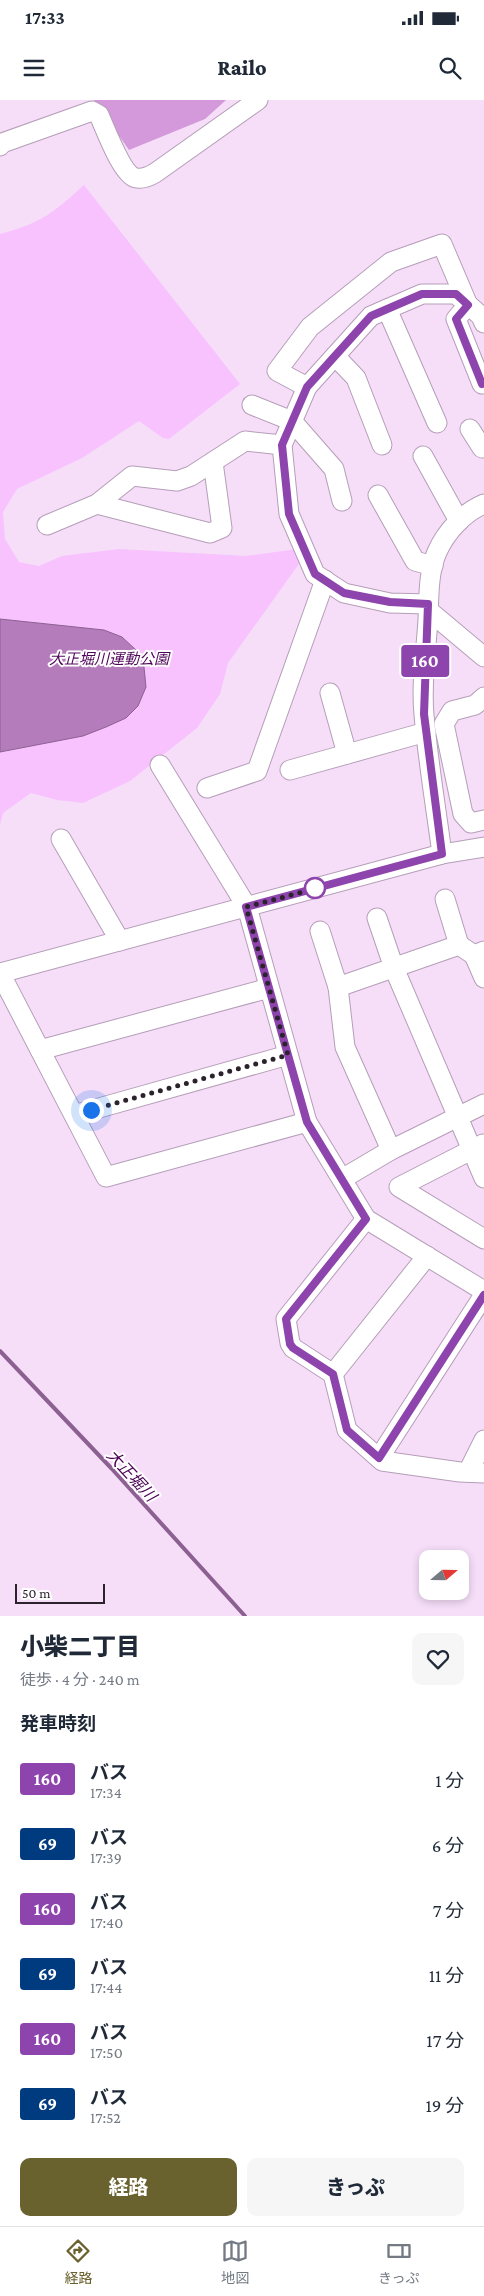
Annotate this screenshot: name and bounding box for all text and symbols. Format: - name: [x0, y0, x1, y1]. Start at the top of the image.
- text: 17:33: [25, 7, 65, 28]
- icon: menu: [20, 54, 48, 82]
- icon: search: [436, 54, 464, 82]
- text: Railo: [217, 55, 267, 80]
- line badge: 160: [396, 645, 454, 677]
- park label: 大正堀川運動公園: [49, 651, 171, 667]
- text: 160: [411, 651, 439, 671]
- unlabelled marker: [304, 877, 326, 899]
- your location: [79, 1098, 104, 1123]
- water label: 大正堀川: [104, 1446, 161, 1506]
- north arrow: [419, 1550, 469, 1600]
- map controls: [419, 1550, 469, 1600]
- scale bar: [15, 1581, 105, 1604]
- text: 50 m: [22, 1585, 50, 1601]
- text: 小柴二丁目: [20, 1633, 140, 1660]
- button: heart: [412, 1633, 464, 1685]
- text: 徒歩 · 4 分 · 240 m: [20, 1671, 140, 1688]
- text: 発車時刻: [20, 1713, 96, 1734]
- text: バス: [90, 1762, 128, 1783]
- text: 160: [34, 1769, 61, 1789]
- text: 1 分: [435, 1770, 464, 1791]
- text: 17:34: [90, 1784, 122, 1801]
- text: バス: [90, 1827, 128, 1848]
- text: 69: [38, 1834, 57, 1854]
- text: 6 分: [432, 1835, 464, 1856]
- text: 17:39: [90, 1849, 122, 1866]
- text: バス: [90, 1892, 128, 1913]
- text: 160: [34, 1899, 61, 1919]
- text: 7 分: [433, 1900, 464, 1921]
- text: 17:40: [90, 1914, 123, 1931]
- text: バス: [90, 1957, 128, 1978]
- text: 69: [38, 1964, 57, 1984]
- text: 11 分: [429, 1965, 464, 1986]
- text: 17:44: [90, 1979, 122, 1996]
- text: バス: [90, 2022, 128, 2043]
- text: 160: [34, 2029, 61, 2049]
- text: 17 分: [426, 2030, 464, 2051]
- text: 17:50: [90, 2044, 123, 2061]
- text: バス: [90, 2087, 128, 2108]
- text: 69: [38, 2094, 57, 2114]
- text: 19 分: [425, 2095, 464, 2116]
- text: 17:52: [90, 2109, 121, 2126]
- button: 経路: [20, 2158, 237, 2216]
- button: きっぷ: [247, 2158, 464, 2216]
- tab: 経路: [64, 2237, 92, 2287]
- tab: 地図: [221, 2237, 249, 2287]
- tab: きっぷ: [378, 2237, 420, 2287]

